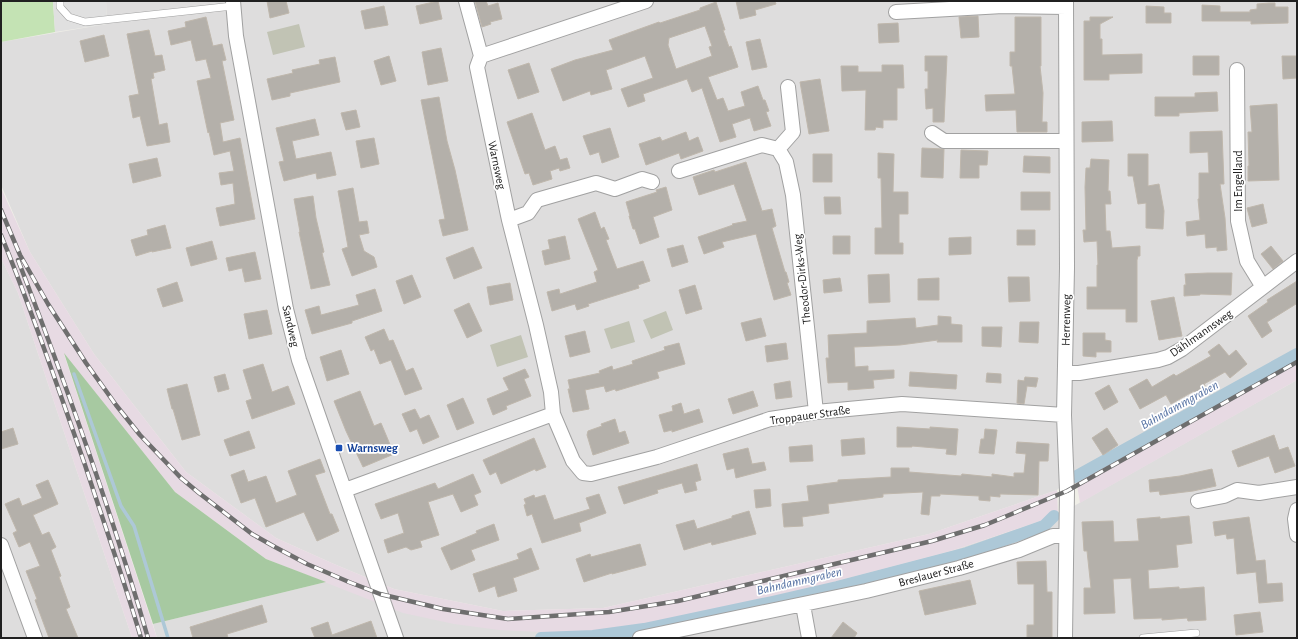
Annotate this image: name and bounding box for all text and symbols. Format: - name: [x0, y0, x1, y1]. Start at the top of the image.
- street label: Warnsweg: [486, 140, 508, 190]
- street label: Im Engelland: [1232, 150, 1244, 212]
- street label: Theodor-Dirks-Weg: [791, 233, 813, 325]
- street label: Herrenweg: [1060, 294, 1072, 346]
- street label: Sandweg: [280, 304, 302, 348]
- street label: Dählmannsweg: [1167, 307, 1235, 359]
- water label: Bahndammgraben: [1139, 379, 1221, 432]
- street label: Troppauer Straße: [769, 403, 851, 427]
- place label: Warnsweg: [347, 442, 399, 454]
- marker: Warnsweg: [334, 443, 344, 453]
- street label: Breslauer Straße: [897, 557, 975, 589]
- water label: Bahndammgraben: [756, 565, 843, 598]

